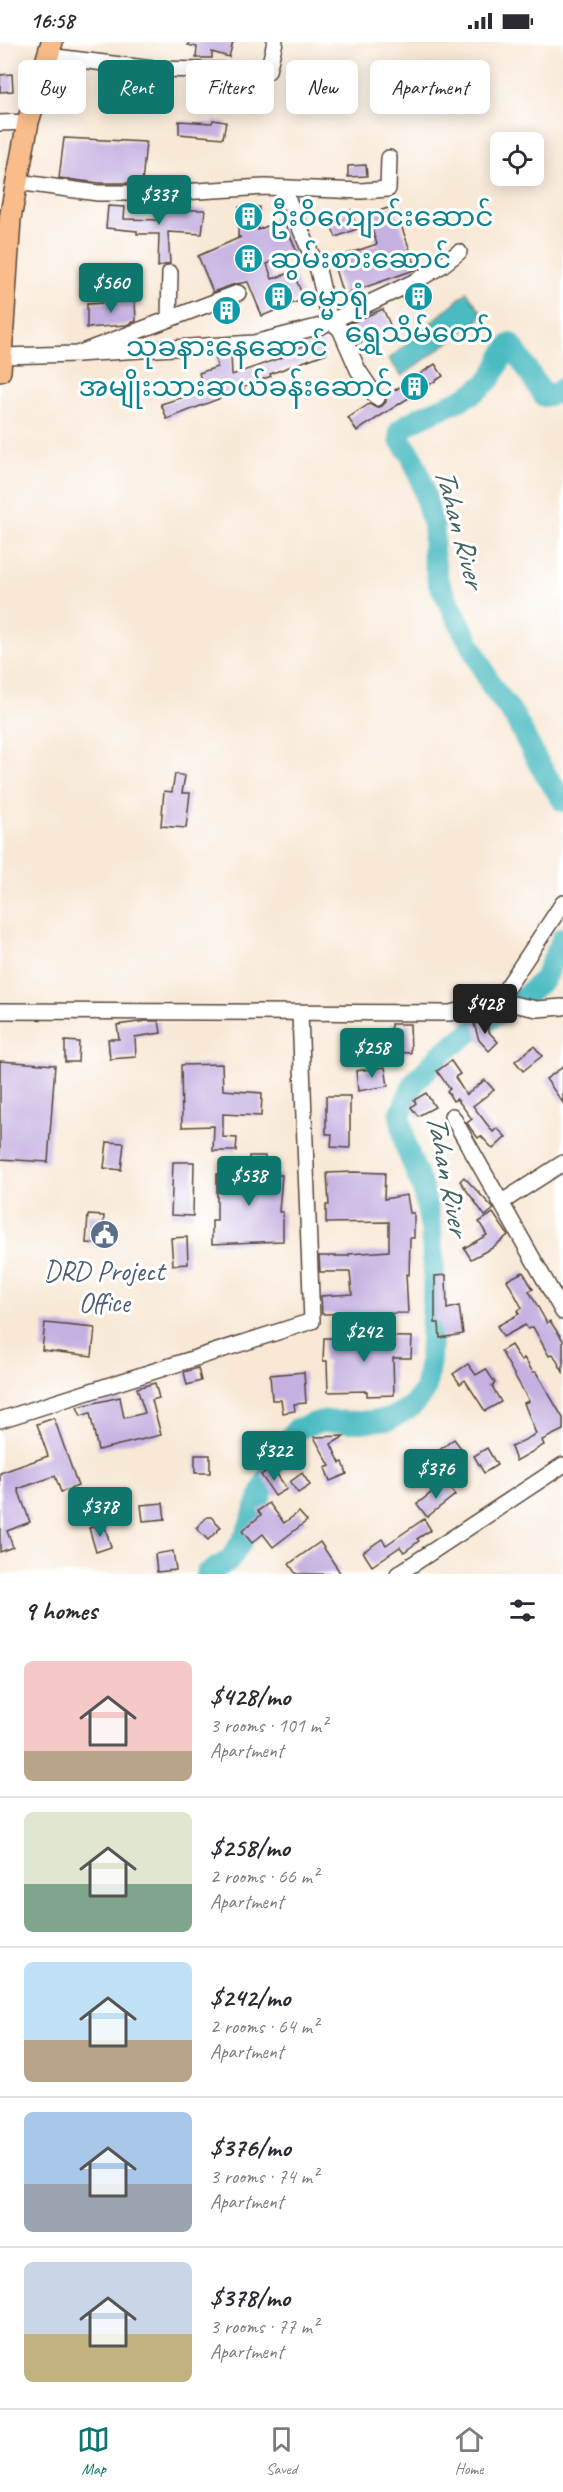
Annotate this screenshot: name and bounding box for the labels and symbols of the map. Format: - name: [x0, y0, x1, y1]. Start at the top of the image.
- pin: $337: [123, 175, 195, 226]
- place label: ဦးဝိကျောင်းဆောင်: [270, 198, 493, 239]
- building icon: ဦးဝိကျောင်းဆောင်: [233, 200, 265, 232]
- place label: ဆွမ်းစားဆောင်: [270, 240, 451, 280]
- building icon: ဆွမ်းစားဆောင်: [233, 242, 265, 274]
- pin: $560: [75, 263, 147, 314]
- place label: ဓမ္မာရုံ: [299, 279, 369, 320]
- building icon: ဓမ္မာရုံ: [262, 280, 294, 312]
- building icon: ရွှေသိမ်တော်: [403, 281, 435, 313]
- building icon: သုခနားနေဆောင်: [211, 295, 243, 327]
- place label: ရွှေသိမ်တော်: [345, 314, 493, 355]
- place label: သုခနားနေဆောင်: [126, 328, 328, 369]
- place label: အမျိုးသားဆယ်ခန်းဆောင်: [79, 368, 393, 409]
- building icon: အမျိုးသားဆယ်ခန်းဆောင်: [398, 370, 430, 402]
- water label: Tahan River: [426, 463, 495, 596]
- pin: $428: [449, 984, 521, 1035]
- pin: $258: [336, 1028, 408, 1079]
- water label: Tahan River: [418, 1111, 479, 1243]
- pin: $538: [213, 1156, 285, 1207]
- public building icon: DRD Project Office: [88, 1219, 120, 1251]
- place label: DRD Project Office: [44, 1253, 167, 1320]
- pin: $242: [328, 1312, 400, 1363]
- pin: $322: [238, 1431, 310, 1482]
- pin: $376: [400, 1449, 472, 1500]
- pin: $378: [64, 1487, 136, 1538]

